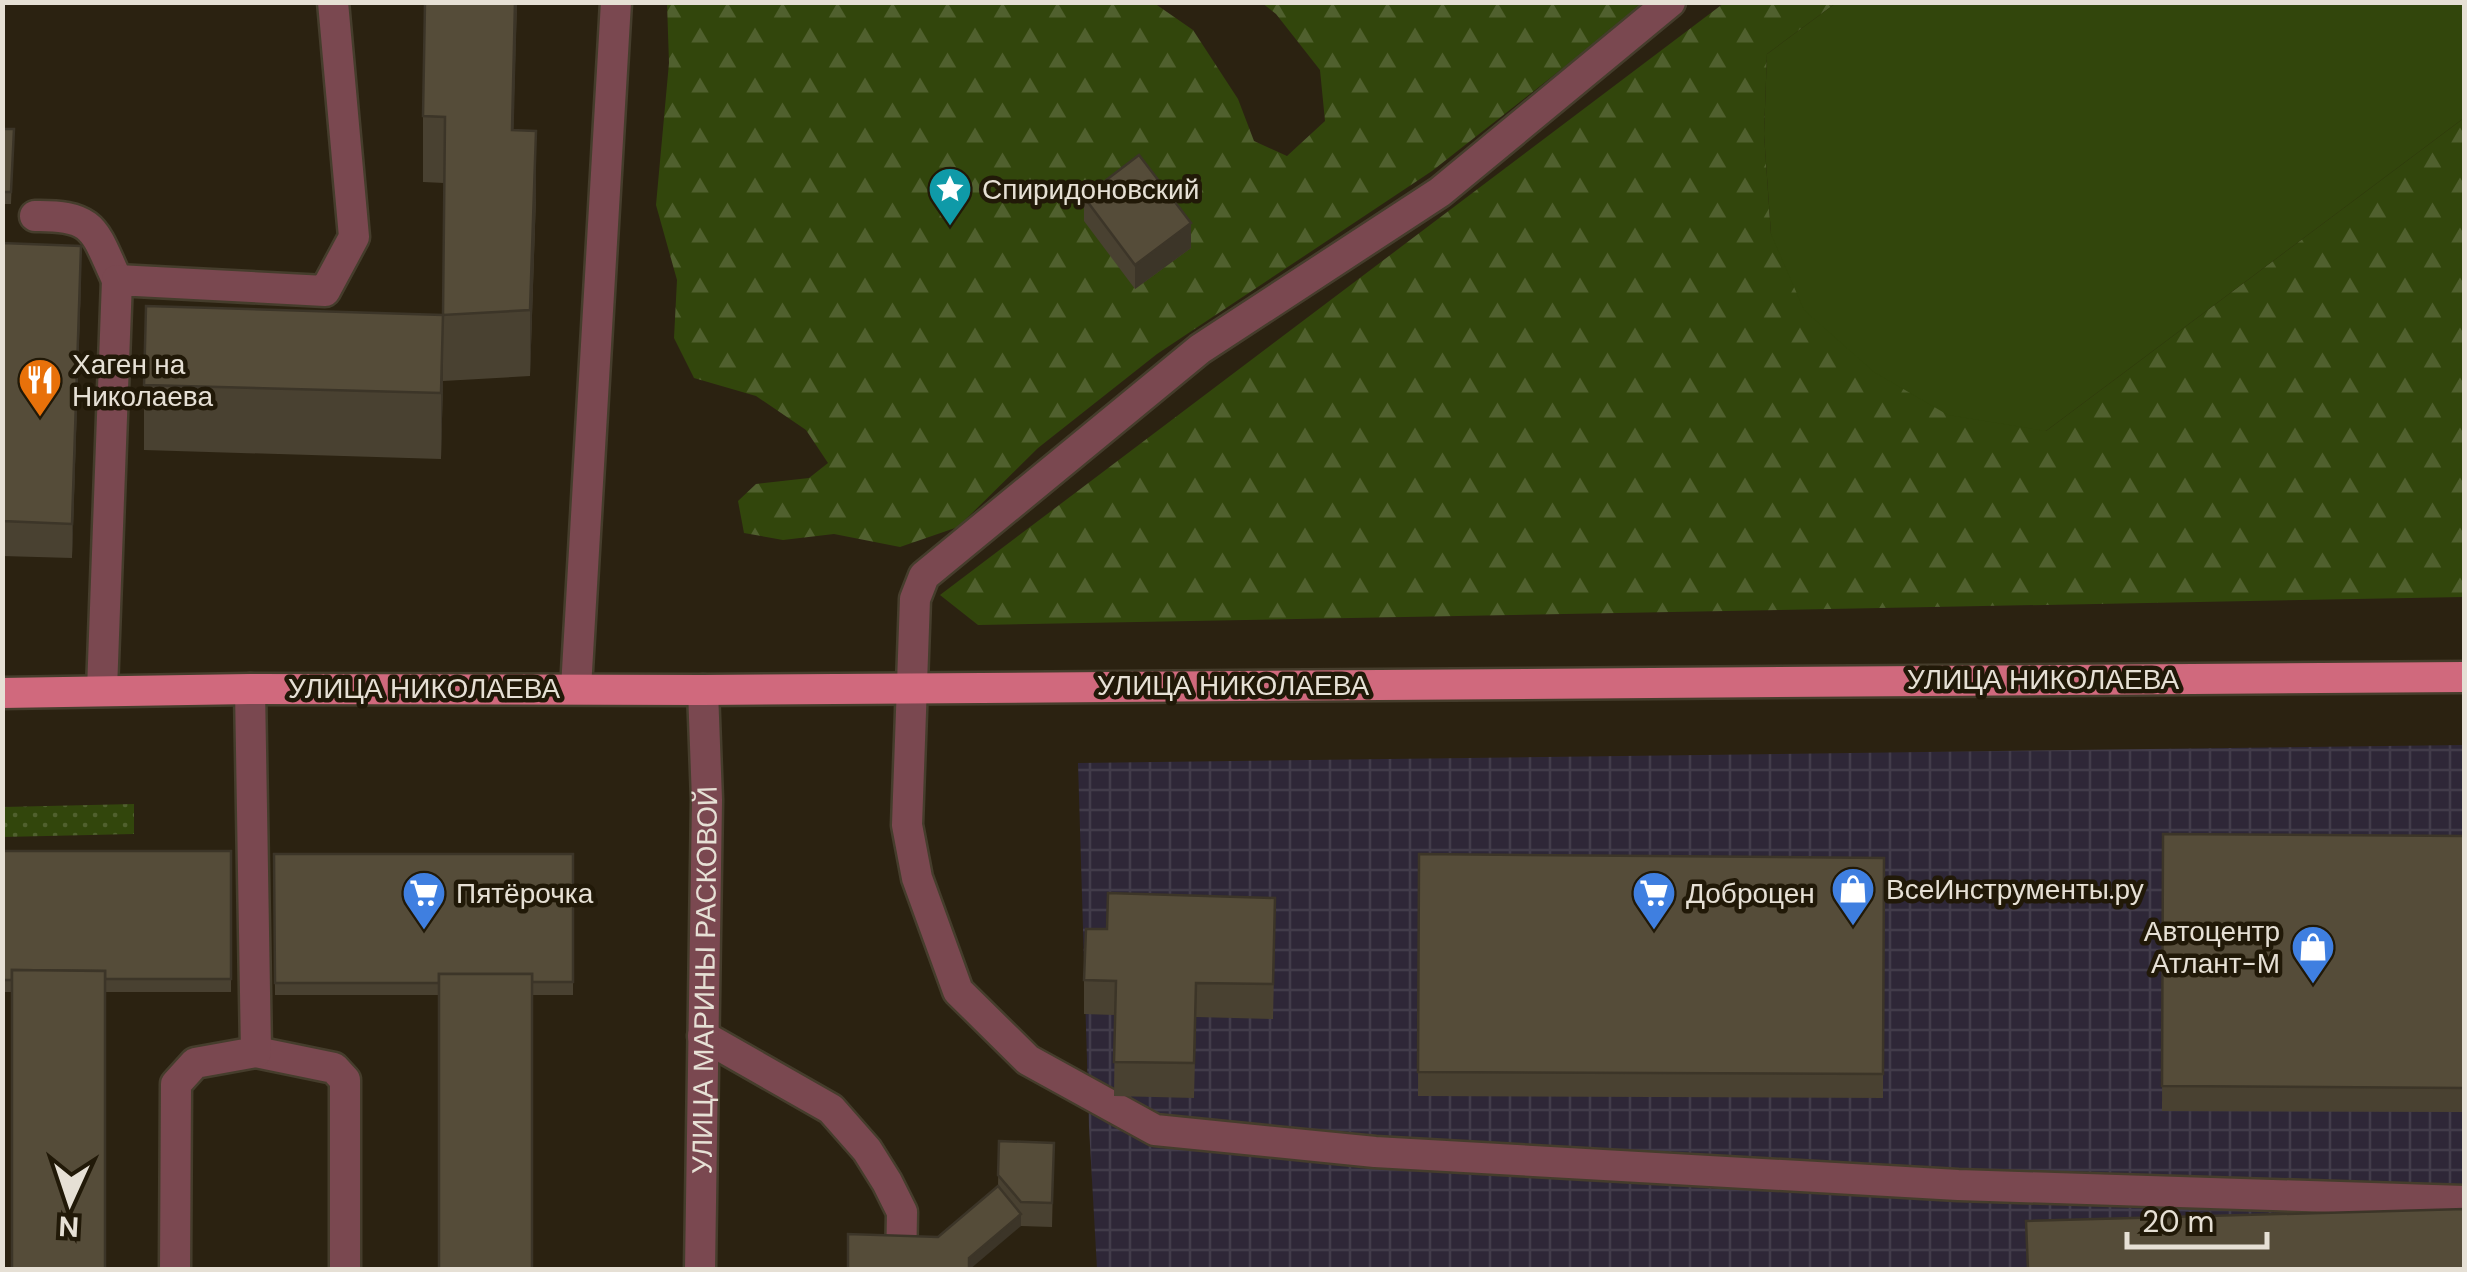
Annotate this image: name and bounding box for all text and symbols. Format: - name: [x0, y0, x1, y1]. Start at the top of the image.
- place icon: Спиридоновский: [927, 166, 973, 227]
- place label: Спиридоновский: [982, 171, 1199, 208]
- place label: Хаген на Николаева: [72, 346, 213, 415]
- restaurant icon: Хаген на Николаева: [17, 357, 63, 418]
- street label: УЛИЦА НИКОЛАЕВА: [1907, 661, 2179, 698]
- street label: УЛИЦА НИКОЛАЕВА: [1097, 667, 1369, 704]
- street label: УЛИЦА НИКОЛАЕВА: [288, 670, 560, 707]
- street label: УЛИЦА МАРИНЫ РАСКОВОЙ: [683, 785, 726, 1174]
- shop icon: ВсеИнструменты.ру: [1830, 866, 1876, 927]
- supermarket icon: Пятёрочка: [401, 870, 447, 931]
- supermarket icon: Доброцен: [1631, 870, 1677, 931]
- place label: ВсеИнструменты.ру: [1886, 871, 2144, 908]
- place label: Пятёрочка: [456, 875, 594, 912]
- place label: Доброцен: [1686, 875, 1815, 912]
- place label: Автоцентр Атлант-М: [2144, 913, 2280, 982]
- shop icon: Автоцентр Атлант-М: [2290, 924, 2336, 985]
- north arrow: [20, 1152, 120, 1252]
- scale bar: [2127, 1187, 2267, 1249]
- text: 20 m: [2142, 1202, 2214, 1241]
- text: N: [58, 1207, 80, 1245]

